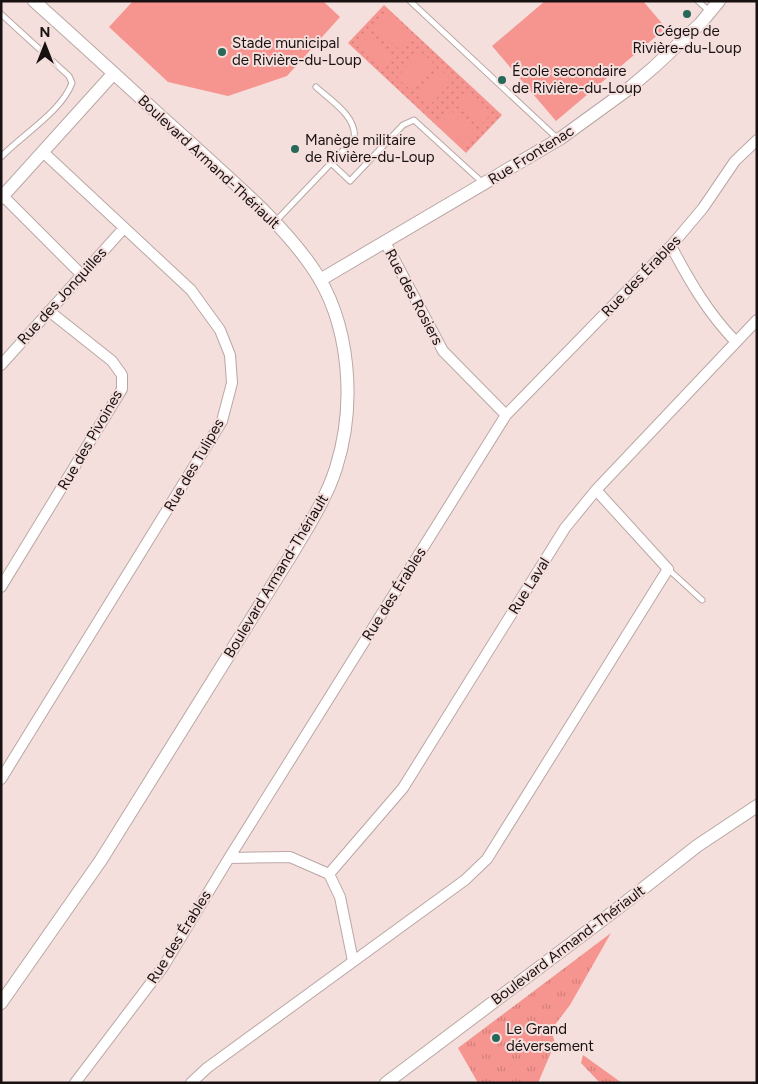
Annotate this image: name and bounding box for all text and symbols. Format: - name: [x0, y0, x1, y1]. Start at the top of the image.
- marker: Cégep de Rivière-du-Loup: [681, 8, 693, 20]
- north arrow: [20, 20, 70, 70]
- place label: Cégep de Rivière-du-Loup: [632, 22, 742, 57]
- text: N: [40, 24, 50, 41]
- place label: Stade municipal de Rivière-du-Loup: [232, 34, 362, 69]
- marker: Stade municipal de Rivière-du-Loup: [216, 46, 228, 58]
- place label: École secondaire de Rivière-du-Loup: [512, 62, 642, 97]
- marker: École secondaire de Rivière-du-Loup: [496, 74, 508, 86]
- street label: Boulevard Armand-Thériault: [134, 91, 284, 233]
- street label: Rue Frontenac: [485, 121, 577, 189]
- place label: Manège militaire de Rivière-du-Loup: [305, 131, 435, 166]
- marker: Manège militaire de Rivière-du-Loup: [289, 143, 301, 155]
- street label: Rue des Érables: [598, 232, 684, 320]
- street label: Rue des Jonquilles: [14, 244, 110, 348]
- street label: Rue des Rosiers: [381, 246, 447, 348]
- street label: Rue des Pivoines: [54, 387, 126, 493]
- street label: Rue des Tulipes: [160, 415, 228, 515]
- street label: Boulevard Armand-Thériault: [220, 491, 332, 661]
- street label: Rue des Érables: [358, 544, 430, 644]
- street label: Rue Laval: [505, 554, 553, 618]
- street label: Boulevard Armand-Thériault: [488, 881, 649, 1009]
- street label: Rue des Érables: [143, 887, 215, 987]
- place label: Le Grand déversement: [506, 1020, 594, 1055]
- marker: Le Grand déversement: [490, 1032, 502, 1044]

